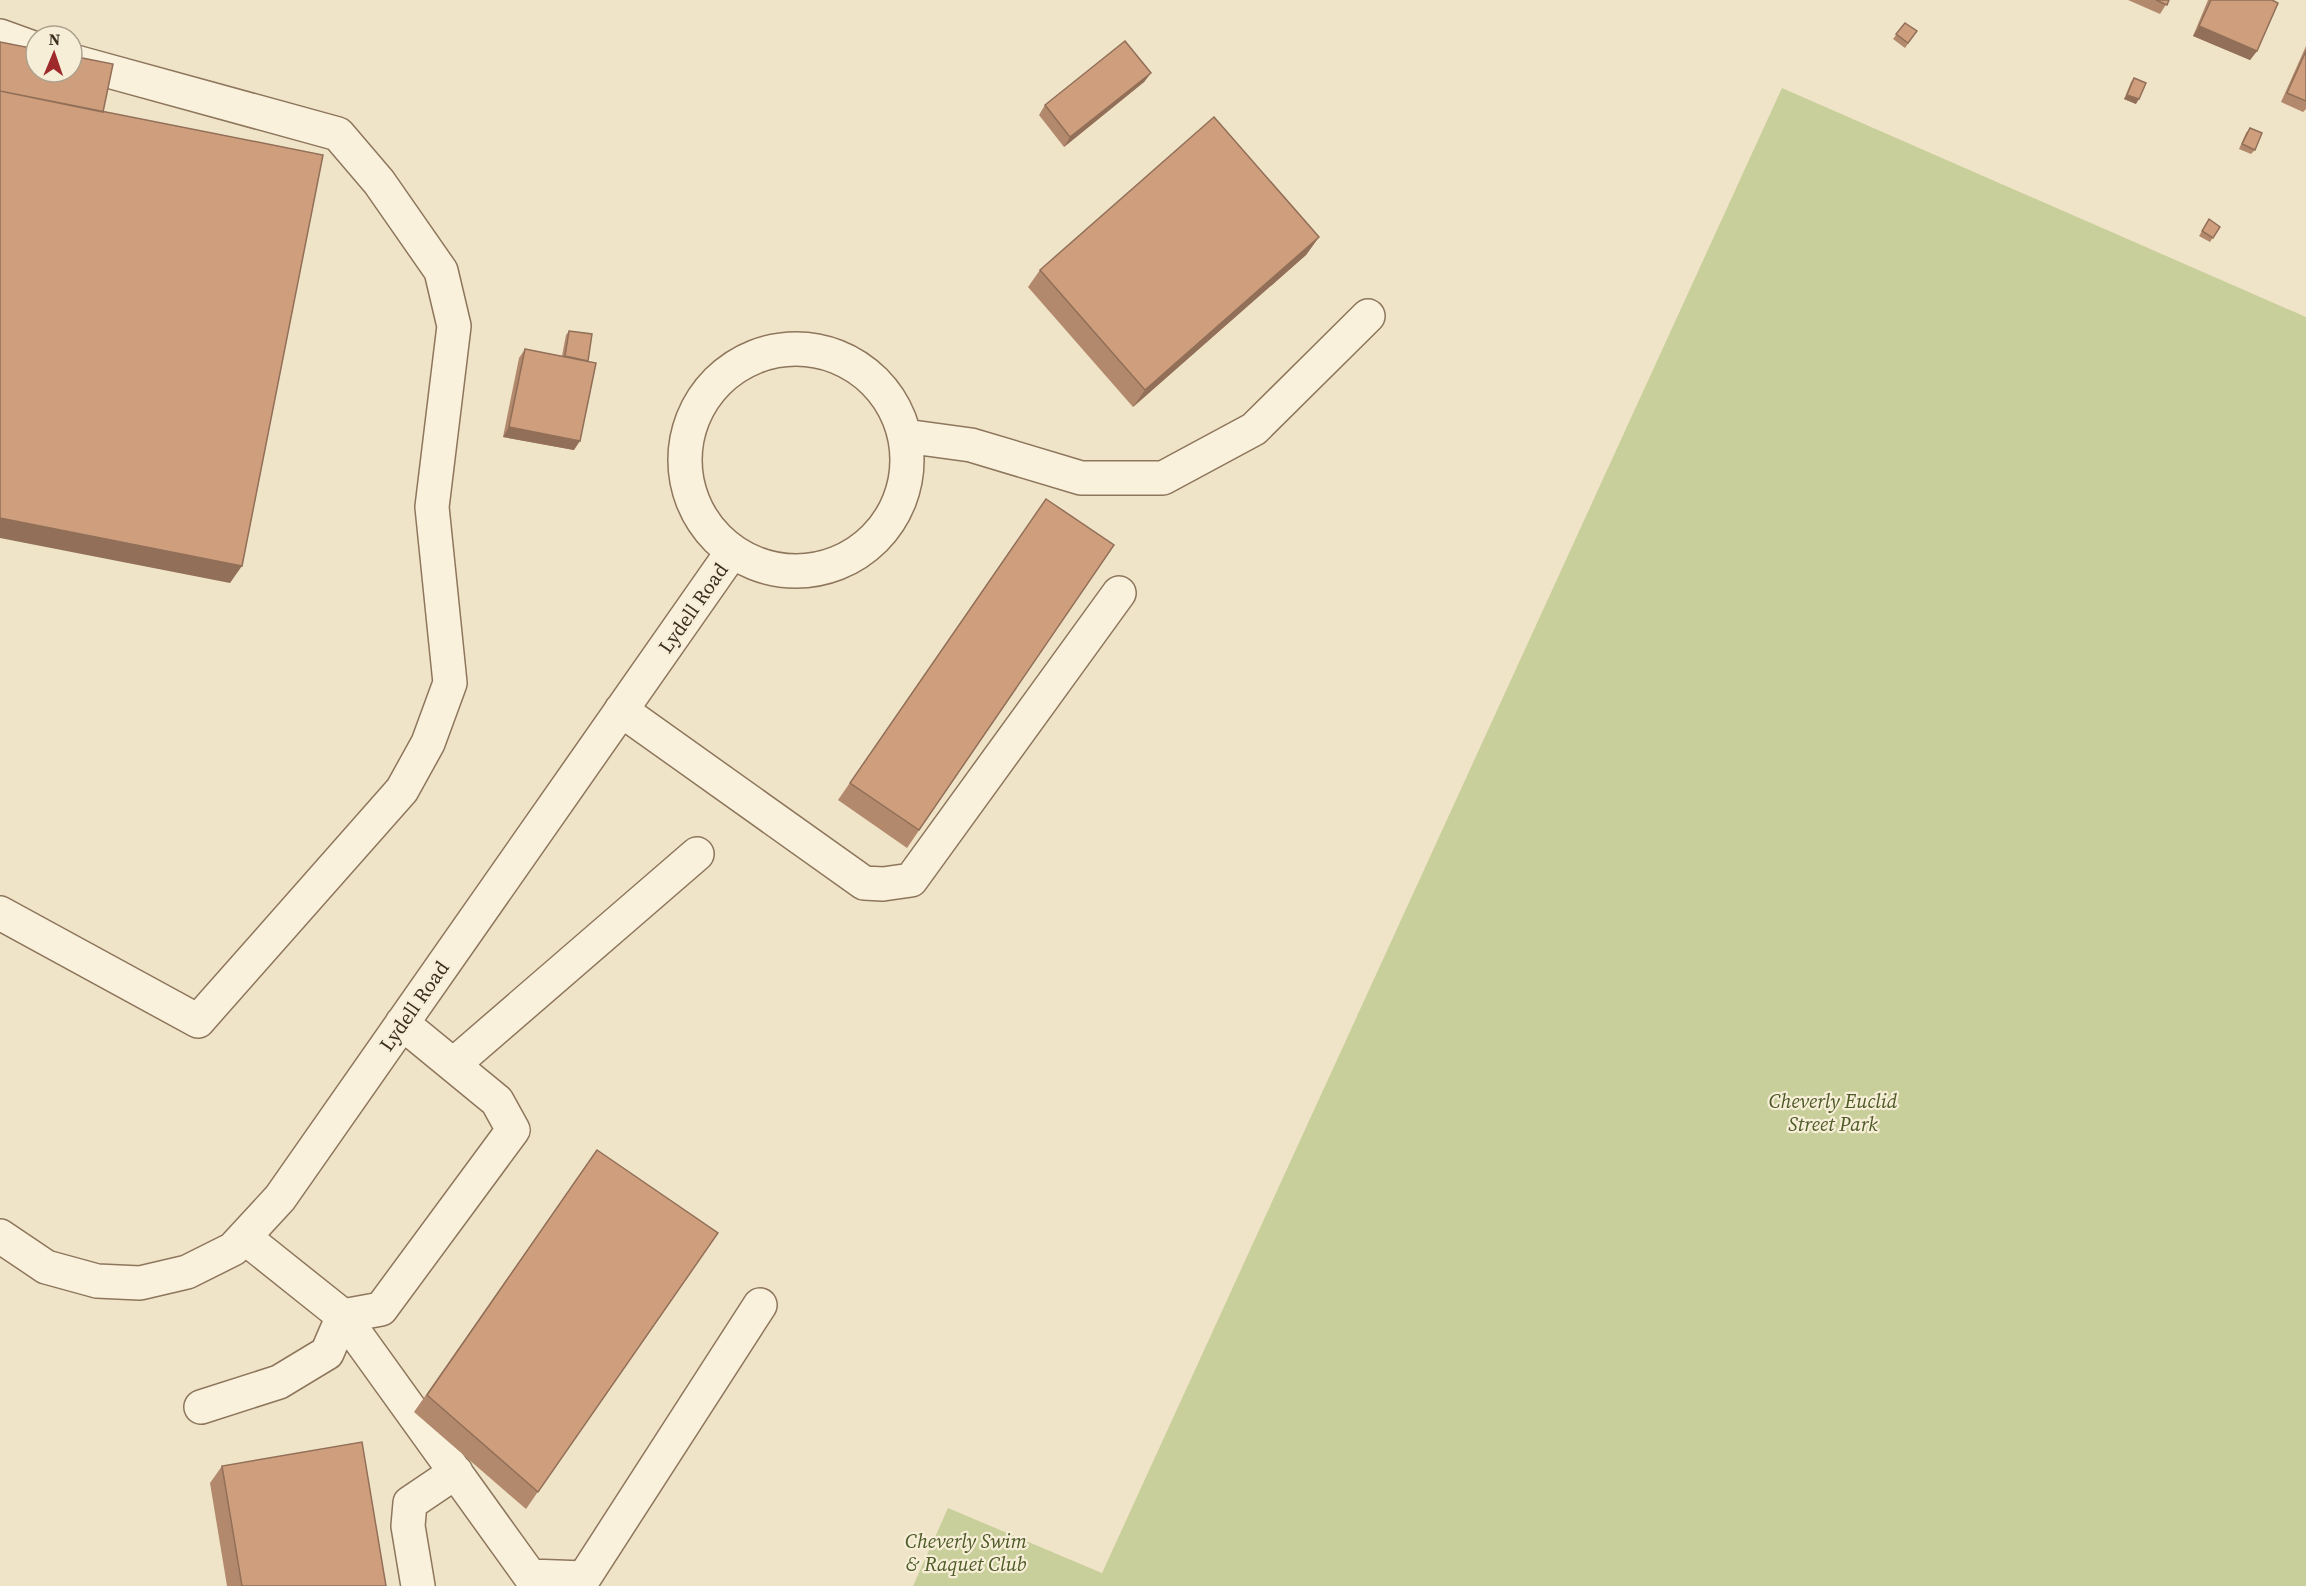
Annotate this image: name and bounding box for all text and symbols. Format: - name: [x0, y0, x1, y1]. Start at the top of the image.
- north arrow: [24, 24, 84, 84]
- text: N: [48, 28, 61, 50]
- street label: Lydell Road: [652, 557, 735, 659]
- street label: Lydell Road: [373, 955, 456, 1057]
- park label: Cheverly Euclid Street Park: [1769, 1087, 1898, 1138]
- park label: Cheverly Swim & Raquet Club: [905, 1527, 1028, 1578]

